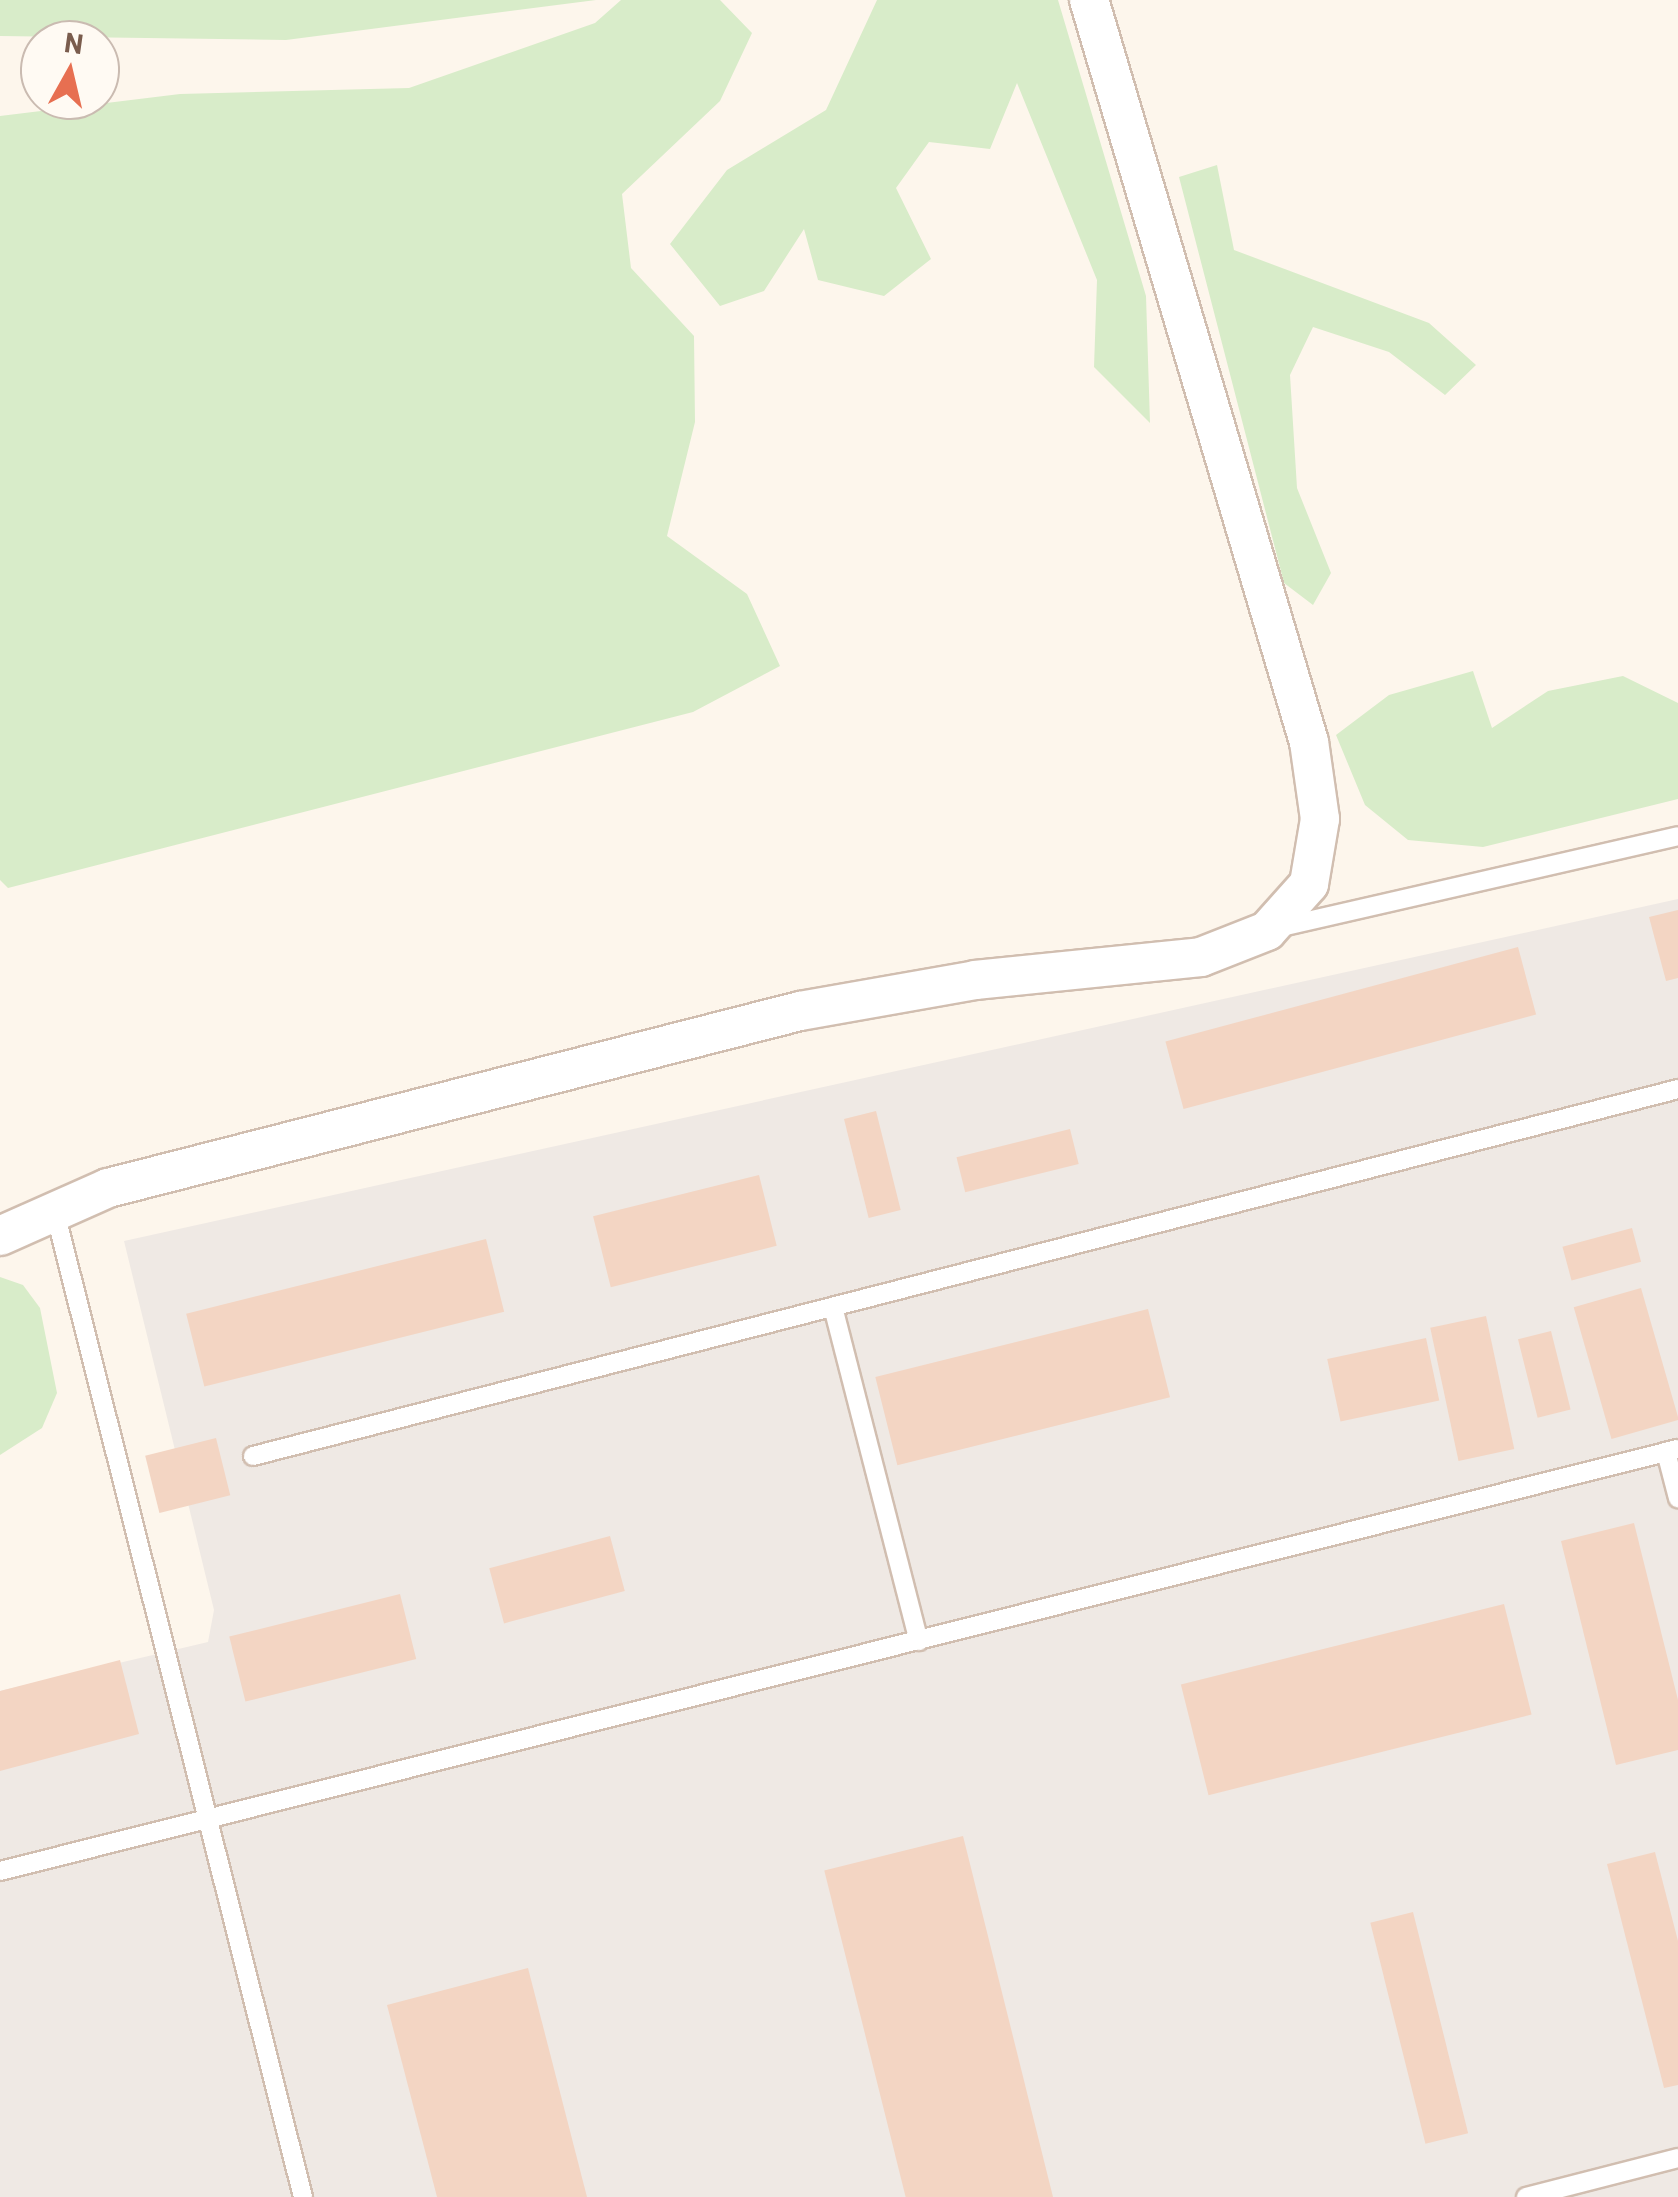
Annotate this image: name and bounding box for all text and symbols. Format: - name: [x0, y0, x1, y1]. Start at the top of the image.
- north arrow: [20, 20, 120, 120]
- text: N: [62, 24, 85, 60]

